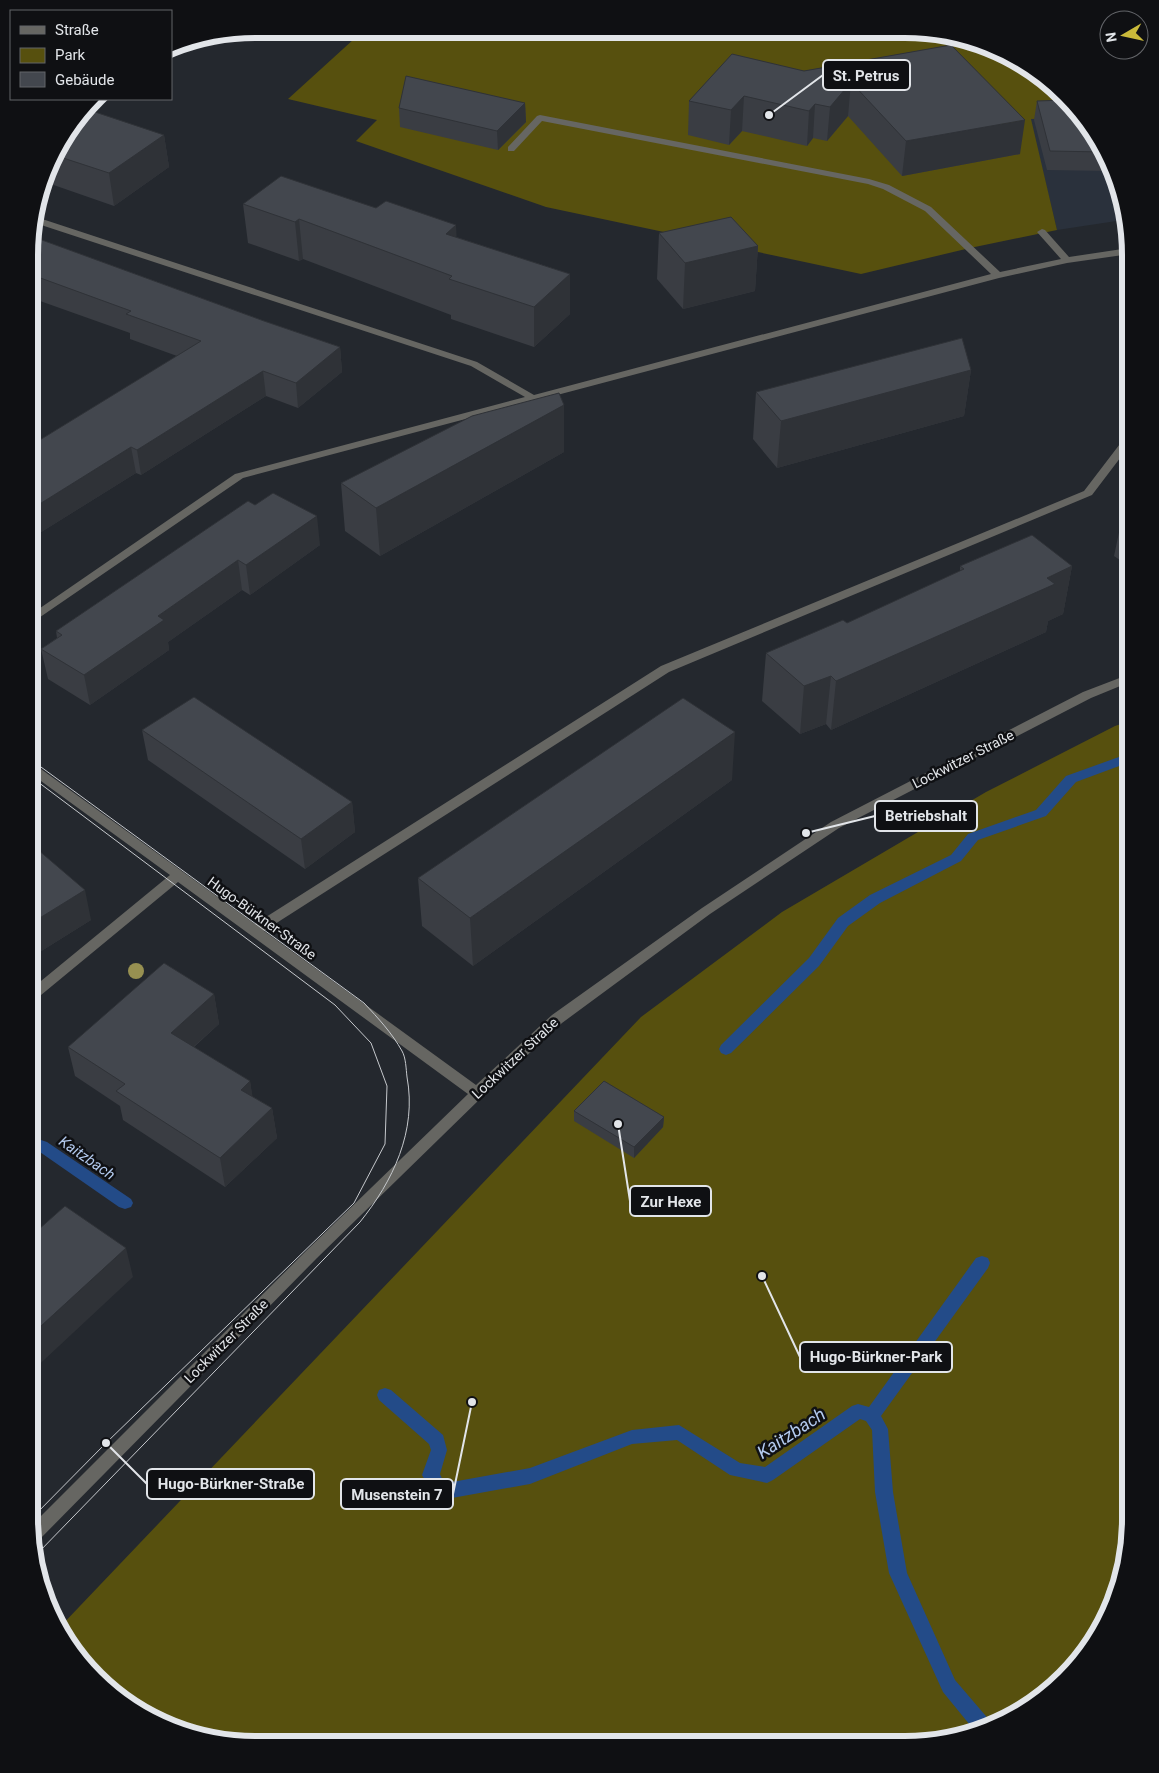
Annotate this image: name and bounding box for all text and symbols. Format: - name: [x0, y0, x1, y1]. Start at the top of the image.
- legend: [10, 10, 172, 100]
- north arrow: [1099, 10, 1149, 60]
- text: Straße: [55, 21, 99, 39]
- text: N: [1102, 31, 1120, 43]
- text: Park: [55, 46, 86, 64]
- callout: St. Petrus: [823, 60, 910, 90]
- text: St. Petrus: [833, 67, 900, 85]
- text: Gebäude: [55, 71, 114, 89]
- street label: Lockwitzer Straße: [910, 727, 1016, 791]
- callout: Betriebshalt: [875, 801, 977, 831]
- text: Betriebshalt: [885, 807, 967, 825]
- street label: Hugo-Bürkner-Straße: [205, 873, 319, 963]
- street label: Lockwitzer Straße: [469, 1014, 561, 1102]
- water label: Kaitzbach: [56, 1132, 118, 1184]
- callout: Zur Hexe: [630, 1186, 711, 1216]
- text: Zur Hexe: [641, 1193, 701, 1211]
- street label: Lockwitzer Straße: [181, 1296, 271, 1386]
- callout: Hugo-Bürkner-Park: [800, 1342, 952, 1372]
- text: Hugo-Bürkner-Park: [810, 1348, 943, 1366]
- water label: Kaitzbach: [753, 1403, 829, 1463]
- callout: Hugo-Bürkner-Straße: [147, 1469, 314, 1499]
- text: Hugo-Bürkner-Straße: [158, 1475, 304, 1493]
- callout: Musenstein 7: [341, 1479, 453, 1509]
- text: Musenstein 7: [351, 1486, 443, 1504]

